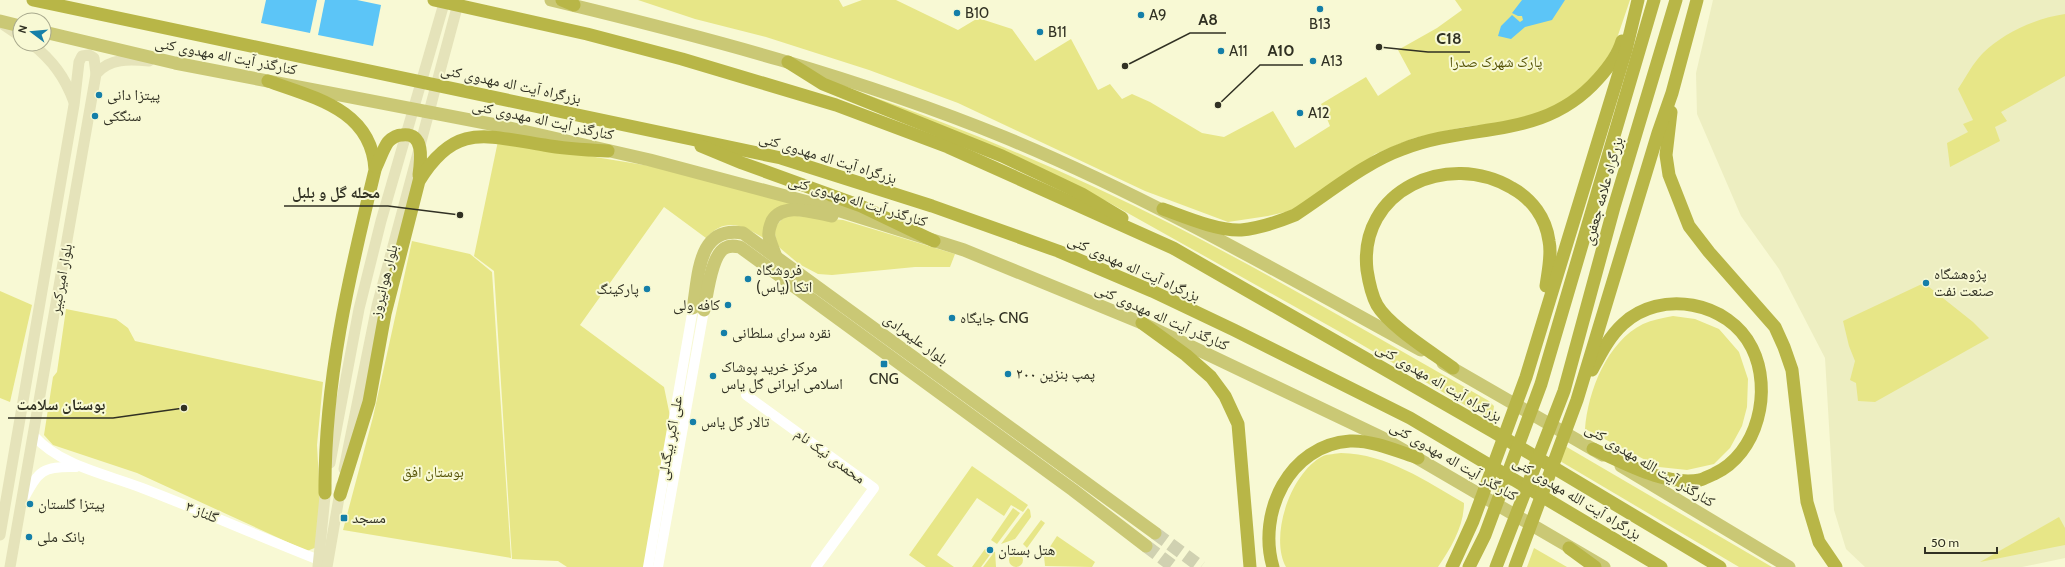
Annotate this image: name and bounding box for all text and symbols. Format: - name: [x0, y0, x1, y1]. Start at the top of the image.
- place label: B10: [965, 4, 989, 22]
- marker: B13: [1315, 4, 1325, 14]
- callout: A8: [1190, 5, 1226, 33]
- place label: A9: [1149, 6, 1167, 24]
- marker: B10: [952, 8, 962, 18]
- marker: A9: [1136, 10, 1146, 20]
- text: A8: [1198, 10, 1218, 29]
- north arrow: [12, 12, 52, 52]
- place label: B13: [1309, 15, 1331, 33]
- place label: B11: [1048, 23, 1067, 41]
- text: N: [15, 24, 30, 35]
- callout: C18: [1428, 24, 1470, 52]
- marker: B11: [1035, 27, 1045, 37]
- text: C18: [1436, 29, 1462, 48]
- street label: کنارگذر آیت اله مهدوی کنی: [153, 33, 298, 80]
- callout: A10: [1260, 37, 1303, 65]
- text: A10: [1268, 41, 1294, 60]
- place label: A11: [1229, 42, 1248, 60]
- marker: A11: [1216, 46, 1226, 56]
- place label: A13: [1321, 52, 1343, 70]
- park label: پارک شهرک صدرا: [1449, 53, 1543, 71]
- marker: A13: [1308, 56, 1318, 66]
- street label: بزرگراه آیت اله مهدوی کنی: [439, 60, 583, 109]
- place label: پیتزا دانی: [107, 86, 160, 105]
- marker: پیتزا دانی: [94, 90, 104, 100]
- street label: کنارگذر آیت اله مهدوی کنی: [470, 96, 615, 145]
- place label: A12: [1308, 104, 1330, 122]
- place label: سنگکی: [103, 107, 141, 126]
- marker: A12: [1295, 108, 1305, 118]
- marker: سنگکی: [90, 111, 100, 121]
- street label: بزرگراه آیت اله مهدوی کنی: [757, 129, 899, 188]
- street label: بزرگراه علامه جعفری: [1579, 135, 1628, 248]
- street label: کنارگذر آیت اله مهدوی کنی: [786, 171, 930, 232]
- callout: محله گل و بلبل: [284, 178, 388, 206]
- text: محله گل و بلبل: [292, 183, 380, 202]
- street label: بزرگراه آیت اله مهدوی کنی: [1065, 231, 1203, 306]
- street label: بلوار امیرکبیر: [46, 242, 76, 317]
- street label: بلوار هوانیروز: [366, 243, 402, 320]
- place label: فروشگاه اتکا (یاس): [756, 261, 812, 297]
- place label: پژوهشگاه صنعت نفت: [1934, 265, 1994, 300]
- marker: فروشگاه اتکا (یاس): [743, 274, 753, 284]
- marker: پژوهشگاه صنعت نفت: [1921, 278, 1931, 288]
- street label: کنارگذر آیت اله مهدوی کنی: [1092, 279, 1232, 355]
- place label: پارکینگ: [597, 280, 639, 298]
- marker: پارکینگ: [642, 284, 652, 294]
- place label: کافه ولی: [673, 296, 720, 315]
- marker: کافه ولی: [723, 300, 733, 310]
- place label: جایگاه CNG: [960, 309, 1029, 327]
- street label: بلوار علیمرادی: [880, 310, 952, 369]
- marker: جایگاه CNG: [947, 313, 957, 323]
- place label: نقره سرای سلطانی: [732, 324, 831, 343]
- marker: نقره سرای سلطانی: [719, 328, 729, 338]
- street label: بزرگراه آیت اله مهدوی کنی: [1372, 338, 1505, 426]
- place label: مرکز خرید پوشاک اسلامی ایرانی گل یاس: [721, 358, 843, 394]
- marker: CNG: [879, 359, 889, 369]
- place label: پمپ بنزین ۲۰۰: [1016, 365, 1095, 384]
- marker: پمپ بنزین ۲۰۰: [1003, 369, 1013, 379]
- place label: CNG: [869, 370, 899, 388]
- marker: مرکز خرید پوشاک اسلامی ایرانی گل یاس: [708, 371, 718, 381]
- callout: بوستان سلامت: [8, 390, 113, 418]
- street label: علی اکبر بیگدلی: [654, 394, 687, 482]
- text: بوستان سلامت: [17, 395, 105, 414]
- place label: تالار گل یاس: [701, 413, 770, 432]
- marker: تالار گل یاس: [688, 417, 698, 427]
- street label: کنارگذر آیت اله مهدوی کنی: [1387, 417, 1521, 506]
- street label: کنارگذر آیت الله مهدوی کنی: [1581, 419, 1718, 512]
- street label: محمدی نیک نام: [791, 424, 869, 488]
- street label: بزرگراه آیت الله مهدوی کنی: [1509, 453, 1644, 544]
- park label: بوستان افق: [402, 463, 464, 482]
- place label: پیتزا گلستان: [38, 495, 105, 514]
- street label: گلناز ۳: [183, 497, 221, 527]
- marker: پیتزا گلستان: [25, 499, 35, 509]
- place label: مسجد: [352, 509, 386, 527]
- marker: مسجد: [339, 513, 349, 523]
- place label: بانک ملی: [37, 528, 85, 547]
- scale bar: [1925, 529, 1997, 555]
- marker: بانک ملی: [24, 532, 34, 542]
- text: 50 m: [1931, 535, 1959, 550]
- place label: هتل بستان: [998, 541, 1055, 560]
- marker: هتل بستان: [985, 545, 995, 555]

